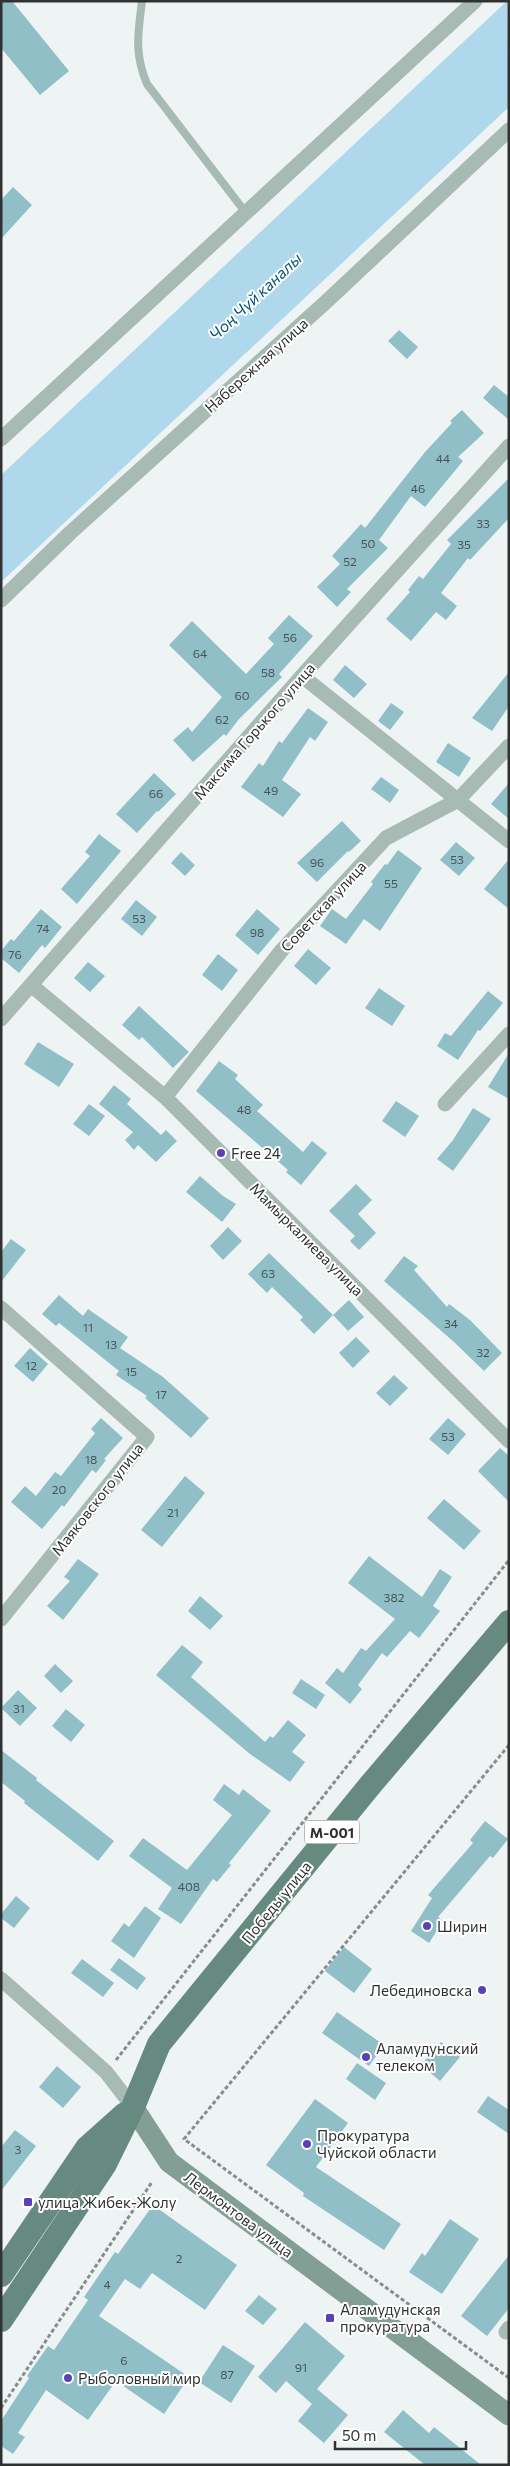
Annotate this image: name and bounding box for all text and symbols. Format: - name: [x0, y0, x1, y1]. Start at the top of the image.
- water label: Чоң Чүй каналы: [205, 248, 305, 344]
- street label: Набережная улица: [201, 314, 311, 416]
- house number: 44: [436, 451, 450, 465]
- house number: 46: [411, 481, 425, 495]
- house number: 33: [476, 516, 490, 530]
- house number: 50: [361, 536, 376, 550]
- house number: 35: [457, 537, 471, 551]
- house number: 52: [343, 554, 357, 568]
- house number: 56: [283, 630, 297, 644]
- house number: 64: [193, 646, 207, 660]
- street label: Максима Горького улица: [190, 659, 318, 803]
- house number: 58: [261, 665, 275, 679]
- house number: 60: [234, 688, 250, 702]
- house number: 62: [215, 712, 229, 726]
- house number: 49: [264, 783, 278, 797]
- house number: 66: [149, 786, 163, 800]
- house number: 53: [450, 852, 464, 866]
- house number: 96: [310, 855, 324, 869]
- street label: Советская улица: [276, 857, 370, 955]
- house number: 55: [384, 876, 398, 890]
- house number: 53: [132, 911, 146, 925]
- house number: 74: [37, 921, 49, 935]
- house number: 98: [250, 925, 264, 939]
- house number: 76: [8, 947, 22, 961]
- house number: 48: [237, 1102, 251, 1116]
- place label: Free 24: [231, 1144, 281, 1162]
- marker: Free 24: [215, 1147, 227, 1159]
- street label: Мамыркалиева улица: [247, 1179, 367, 1299]
- house number: 63: [261, 1266, 275, 1280]
- house number: 34: [444, 1316, 458, 1330]
- house number: 11: [83, 1320, 93, 1334]
- house number: 13: [105, 1337, 117, 1351]
- house number: 32: [476, 1345, 490, 1359]
- house number: 12: [25, 1358, 37, 1372]
- house number: 15: [125, 1364, 137, 1378]
- house number: 17: [155, 1387, 167, 1401]
- house number: 53: [441, 1429, 455, 1443]
- street label: Маяковского улица: [47, 1439, 147, 1559]
- house number: 18: [85, 1452, 97, 1466]
- house number: 20: [52, 1482, 66, 1496]
- house number: 21: [167, 1505, 179, 1519]
- house number: 382: [384, 1590, 405, 1604]
- house number: 31: [13, 1701, 25, 1715]
- road number: М-001: [304, 1820, 360, 1844]
- street label: Победы улица: [237, 1857, 315, 1947]
- house number: 408: [178, 1879, 200, 1893]
- place label: Ширин: [437, 1917, 487, 1935]
- marker: Ширин: [421, 1920, 433, 1932]
- place label: Лебединовска: [370, 1981, 472, 1999]
- marker: Лебединовска: [476, 1984, 488, 1996]
- place label: Аламудунский телеком: [376, 2039, 478, 2074]
- marker: Аламудунский телеком: [360, 2051, 372, 2063]
- place label: Прокуратура Чуйской области: [317, 2126, 437, 2161]
- marker: Прокуратура Чуйской области: [301, 2138, 313, 2150]
- house number: 3: [15, 2142, 22, 2156]
- street label: Лермонтова улица: [181, 2167, 297, 2261]
- place label: улица Жибек-Жолу: [38, 2193, 177, 2211]
- marker: улица Жибек-Жолу: [22, 2196, 34, 2208]
- house number: 2: [176, 2251, 183, 2265]
- house number: 4: [103, 2277, 111, 2291]
- place label: Аламудунская прокуратура: [340, 2300, 441, 2335]
- marker: Аламудунская прокуратура: [324, 2312, 336, 2324]
- house number: 6: [120, 2353, 128, 2367]
- house number: 91: [295, 2360, 307, 2374]
- house number: 87: [220, 2367, 234, 2381]
- place label: Рыболовный мир: [78, 2369, 201, 2387]
- marker: Рыболовный мир: [62, 2372, 74, 2384]
- scale bar: [335, 2418, 466, 2450]
- text: 50 m: [342, 2426, 376, 2444]

